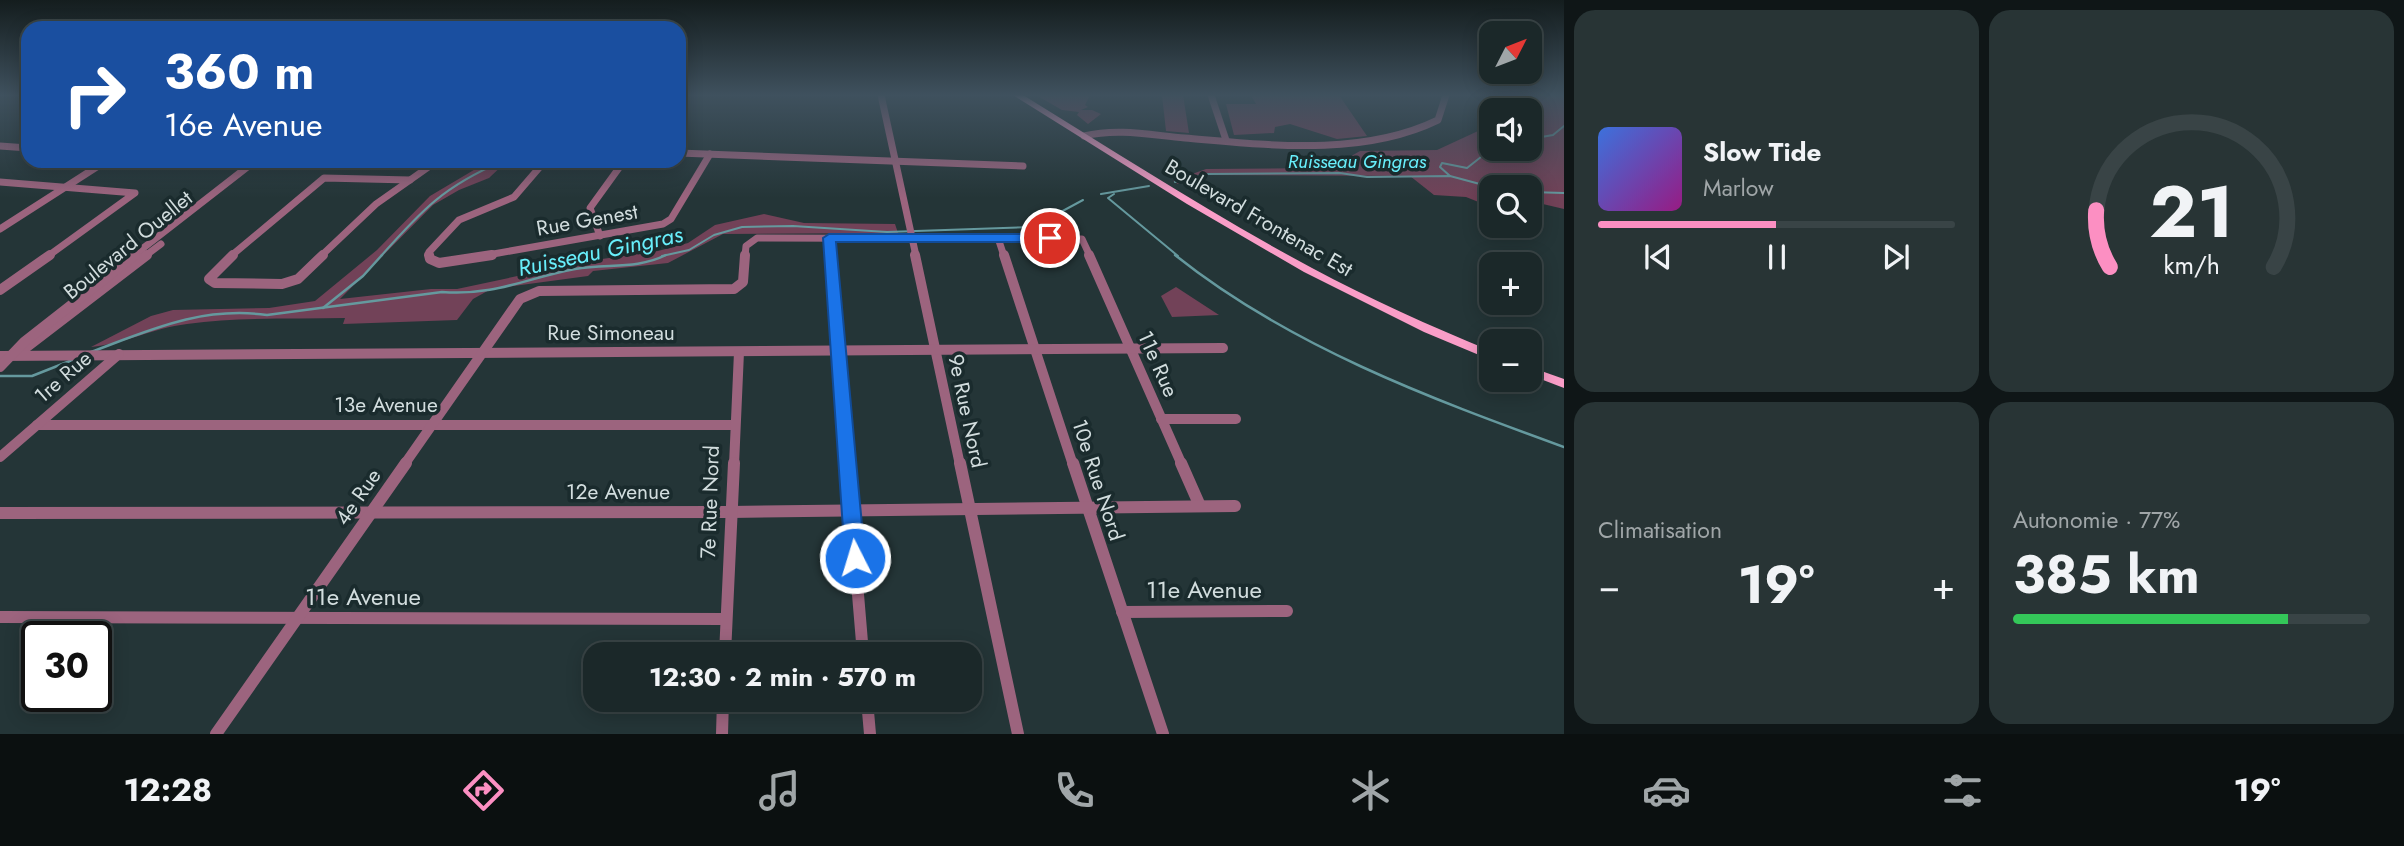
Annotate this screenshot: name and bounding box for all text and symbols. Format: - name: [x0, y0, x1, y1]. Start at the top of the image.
- north arrow: [1479, 21, 1542, 84]
- map controls: [1479, 21, 1542, 392]
- text: 360 m: [164, 37, 315, 107]
- icon: right: [49, 49, 140, 140]
- button: sound: [1479, 98, 1542, 161]
- text: 16e Avenue: [164, 102, 323, 148]
- text: Slow Tide: [1703, 133, 1822, 171]
- water label: Ruisseau Gingras: [1288, 148, 1427, 175]
- street label: Boulevard Frontenac Est: [1160, 152, 1358, 284]
- text: 21: [2149, 160, 2234, 265]
- text: Marlow: [1703, 171, 1774, 205]
- button: search: [1479, 175, 1542, 238]
- street label: Boulevard Ouellet: [57, 184, 199, 306]
- street label: Rue Genest: [534, 196, 640, 244]
- pin: [1020, 208, 1080, 268]
- water label: Ruisseau Gingras: [514, 217, 687, 285]
- icon: arrive: [1031, 219, 1069, 257]
- icon: previous: [1639, 238, 1677, 276]
- icon: pause: [1758, 238, 1796, 276]
- icon: next: [1877, 238, 1915, 276]
- text: km/h: [2163, 247, 2220, 283]
- button: +: [1479, 252, 1542, 315]
- street label: Rue Simoneau: [547, 318, 675, 348]
- street label: 11e Rue: [1130, 326, 1186, 402]
- button: −: [1479, 329, 1542, 392]
- street label: 1re Rue: [28, 344, 98, 410]
- street label: 9e Rue Nord: [940, 351, 994, 471]
- street label: 13e Avenue: [334, 390, 438, 420]
- street label: 10e Rue Nord: [1064, 415, 1132, 545]
- street label: 7e Rue Nord: [693, 445, 727, 559]
- street label: 4e Rue: [328, 462, 388, 531]
- street label: 12e Avenue: [566, 477, 670, 507]
- text: Autonomie · 77%: [2013, 503, 2180, 537]
- text: Climatisation: [1598, 513, 1722, 547]
- position arrow: [818, 521, 892, 595]
- text: 385 km: [2013, 537, 2200, 613]
- text: 19°: [1738, 547, 1814, 623]
- text: −: [1598, 558, 1620, 613]
- text: +: [1932, 558, 1955, 613]
- street label: 11e Avenue: [1146, 572, 1262, 607]
- street label: 11e Avenue: [305, 579, 421, 614]
- speed limit sign: 30: [21, 621, 112, 712]
- text: 12:30 · 2 min · 570 m: [649, 658, 916, 696]
- icon: directions: [459, 766, 508, 815]
- icon: music: [755, 766, 804, 815]
- icon: phone: [1050, 766, 1099, 815]
- icon: climate: [1346, 766, 1395, 815]
- icon: car: [1642, 766, 1691, 815]
- icon: filters: [1938, 766, 1987, 815]
- text: 12:28: [123, 767, 212, 813]
- text: 19°: [2233, 767, 2281, 813]

